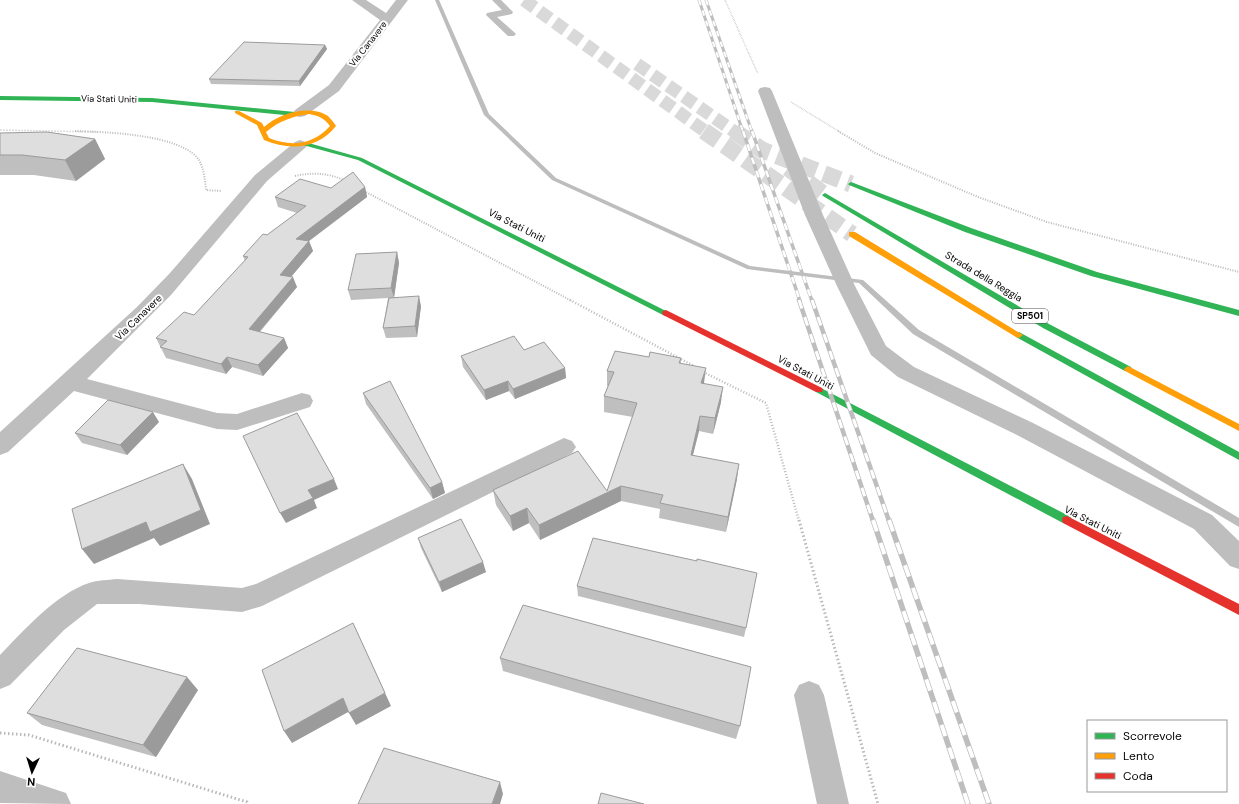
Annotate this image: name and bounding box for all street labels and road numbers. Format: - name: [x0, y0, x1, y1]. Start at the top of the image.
- street label: Via Canavere: [346, 19, 390, 69]
- street label: Via Stati Uniti: [81, 93, 137, 105]
- street label: Via Stati Uniti: [486, 206, 547, 245]
- street label: Strada della Reggia: [943, 248, 1025, 305]
- street label: Via Canavere: [112, 291, 165, 343]
- road number: SP501: [1012, 309, 1048, 323]
- street label: Via Stati Uniti: [775, 352, 836, 393]
- street label: Via Stati Uniti: [1062, 503, 1123, 542]

